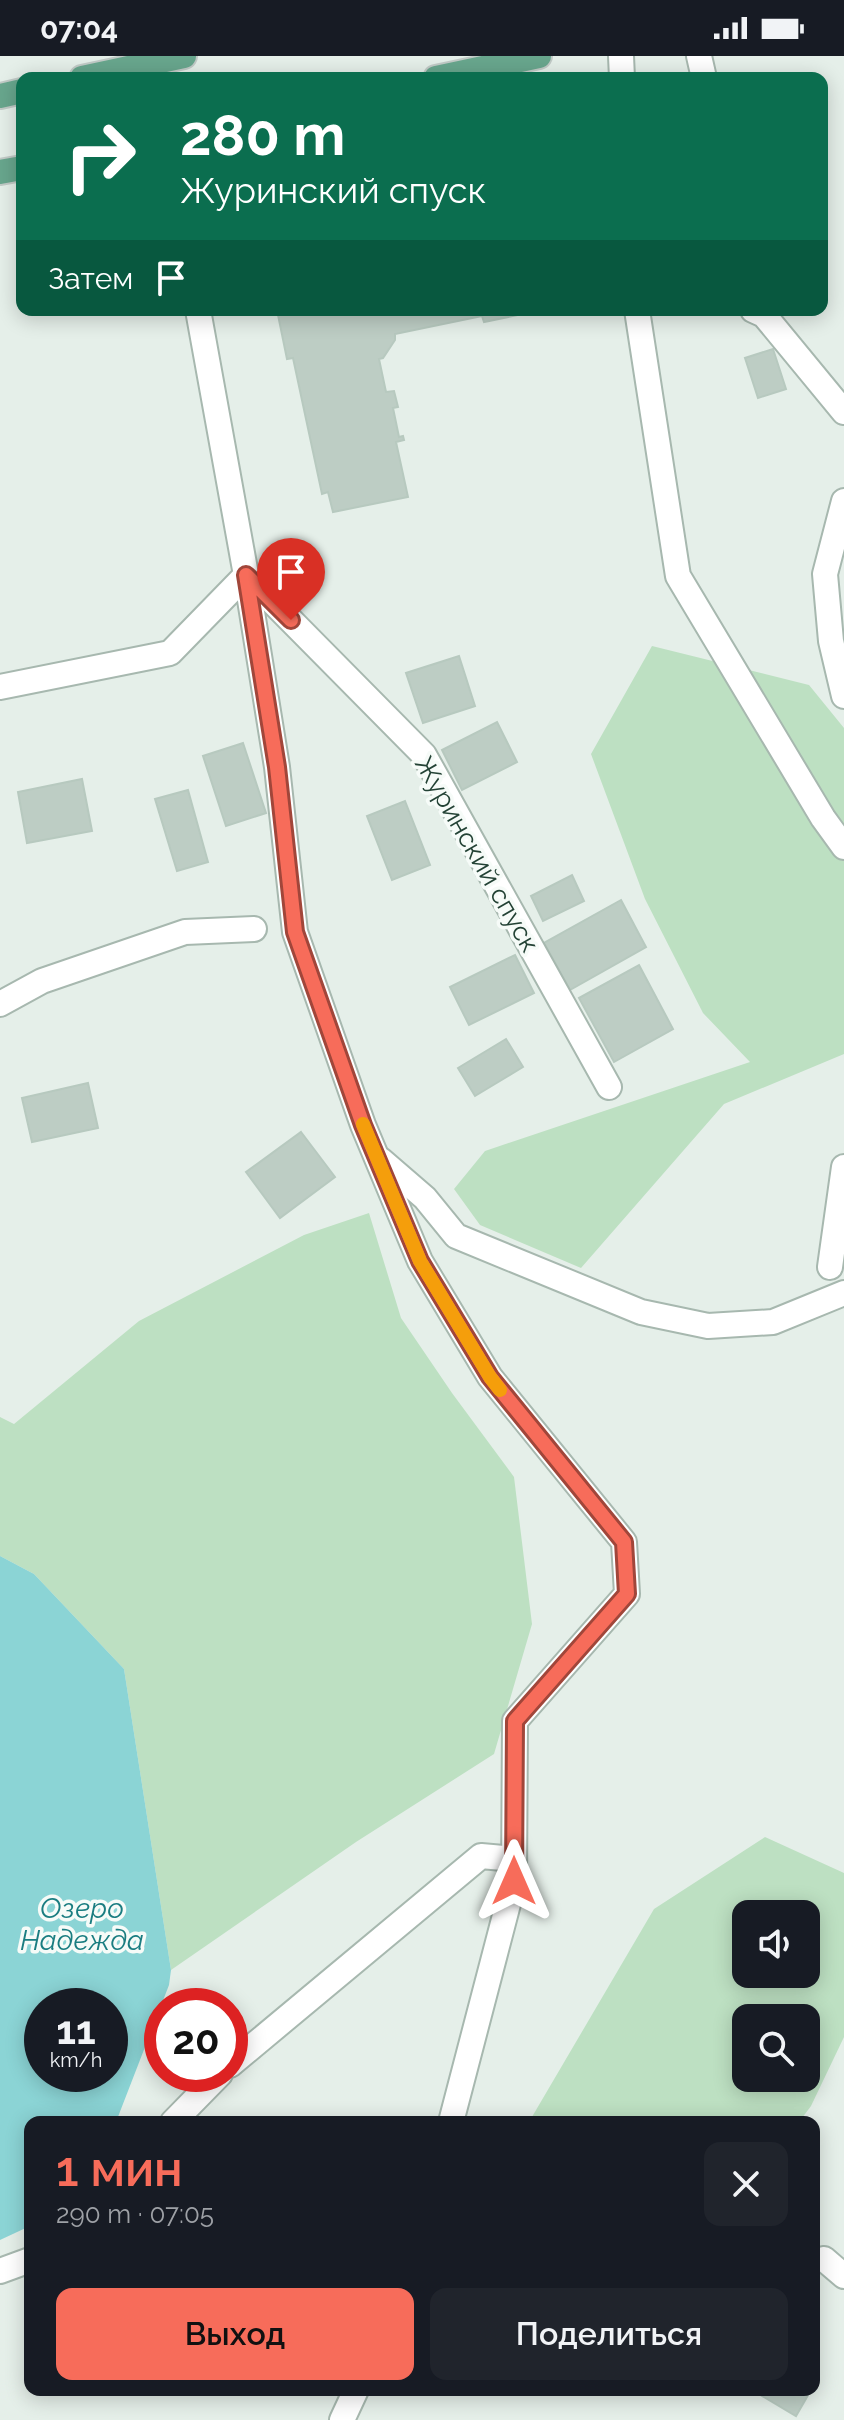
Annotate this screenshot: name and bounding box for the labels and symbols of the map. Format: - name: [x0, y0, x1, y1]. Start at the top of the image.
- pin: [257, 538, 325, 620]
- street label: Журинский спуск: [409, 751, 545, 957]
- position arrow: [472, 1839, 556, 1923]
- water label: Озеро Надежда: [20, 1892, 144, 1957]
- speed limit sign: 20: [144, 1988, 248, 2092]

